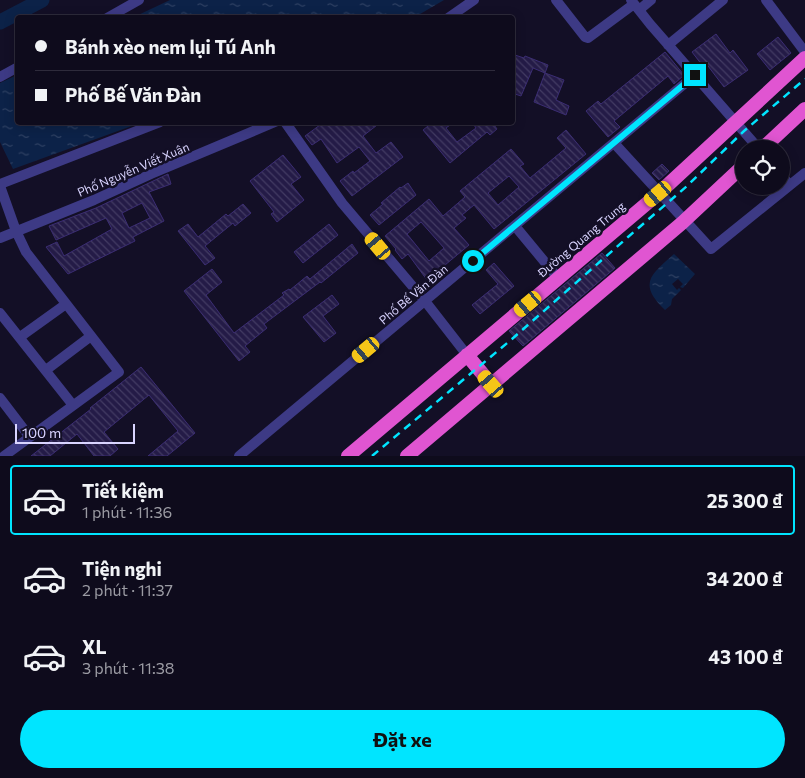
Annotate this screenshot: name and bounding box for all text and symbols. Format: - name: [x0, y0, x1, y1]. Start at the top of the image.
- text: Bánh xèo nem lụi Tú Anh: [65, 35, 276, 58]
- route end: [684, 64, 706, 86]
- text: Phố Bế Văn Đàn: [65, 83, 201, 106]
- street label: Phố Nguyễn Viết Xuân: [75, 139, 191, 199]
- map controls: [735, 140, 790, 195]
- button: locate: [735, 140, 790, 195]
- car: [641, 179, 674, 209]
- street label: Đường Quang Trung: [534, 198, 628, 280]
- car: [362, 230, 393, 262]
- route start: [462, 250, 484, 272]
- street label: Phố Bế Văn Đàn: [376, 261, 450, 327]
- car: [511, 289, 544, 319]
- car: [349, 335, 382, 365]
- car: [475, 368, 506, 400]
- scale bar: [15, 420, 135, 444]
- text: 100 m: [22, 424, 61, 441]
- icon: car: [22, 478, 67, 523]
- text: Tiết kiệm: [82, 479, 164, 502]
- text: 25 300 ₫: [707, 489, 783, 512]
- text: 1 phút · 11:36: [82, 502, 172, 521]
- icon: car: [22, 556, 67, 601]
- text: Tiện nghi: [82, 557, 162, 580]
- text: 34 200 ₫: [706, 567, 783, 590]
- text: 2 phút · 11:37: [82, 580, 173, 599]
- icon: car: [22, 634, 67, 679]
- text: XL: [82, 635, 107, 658]
- text: 43 100 ₫: [708, 645, 783, 668]
- text: 3 phút · 11:38: [82, 658, 175, 677]
- button: Đặt xe: [20, 710, 785, 768]

